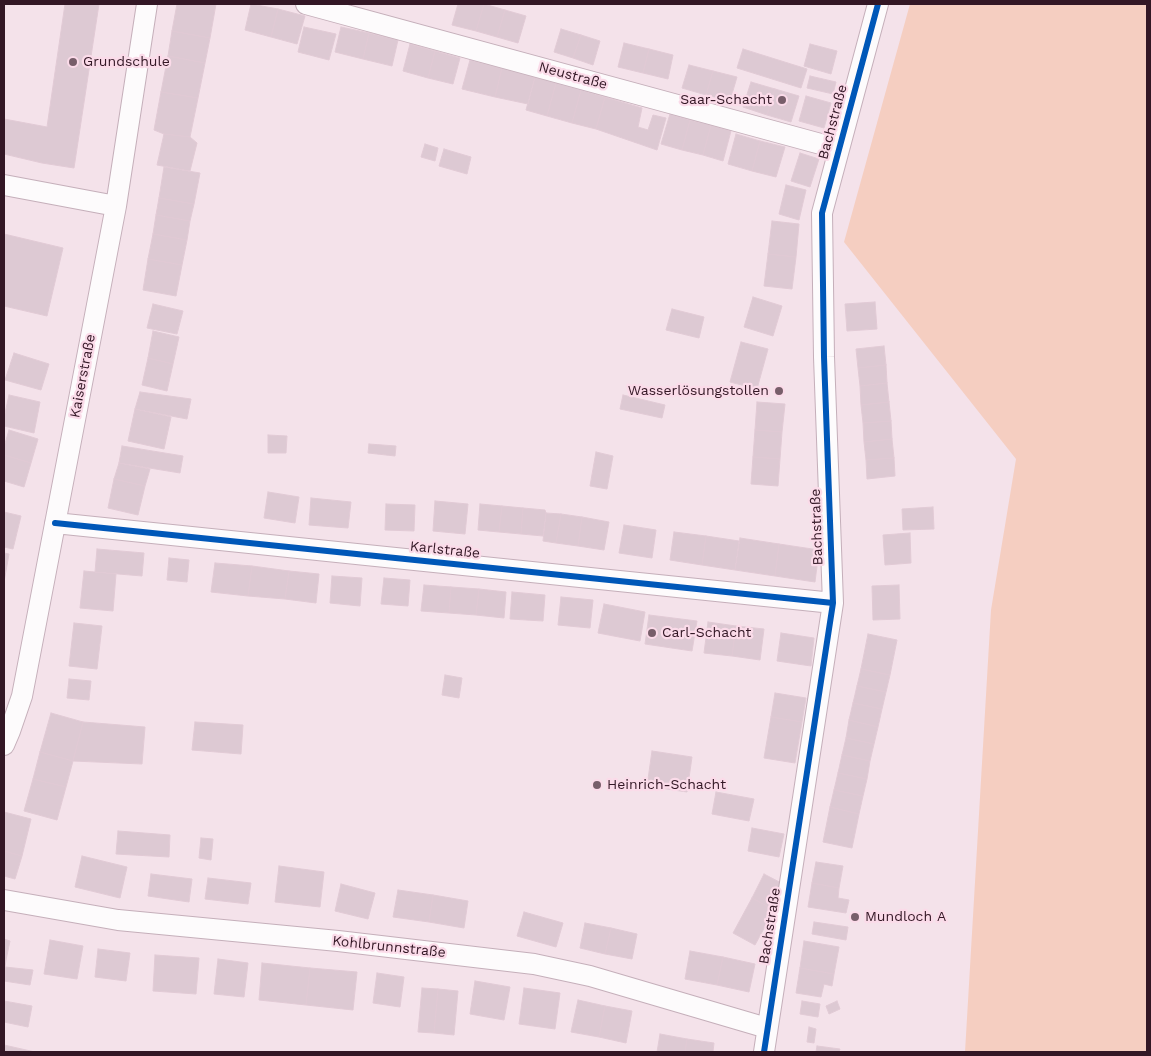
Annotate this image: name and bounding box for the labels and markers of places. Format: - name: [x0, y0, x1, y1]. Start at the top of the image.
- place label: Grundschule: [83, 54, 170, 70]
- marker: Grundschule: [67, 56, 79, 68]
- place label: Saar-Schacht: [680, 92, 772, 108]
- marker: Saar-Schacht: [776, 94, 788, 106]
- place label: Wasserlösungstollen: [628, 383, 769, 399]
- marker: Wasserlösungstollen: [773, 385, 785, 397]
- place label: Carl-Schacht: [662, 625, 751, 641]
- marker: Carl-Schacht: [646, 627, 658, 639]
- place label: Heinrich-Schacht: [607, 777, 726, 793]
- marker: Heinrich-Schacht: [591, 779, 603, 791]
- place label: Mundloch A: [865, 909, 946, 925]
- marker: Mundloch A: [849, 911, 861, 923]

